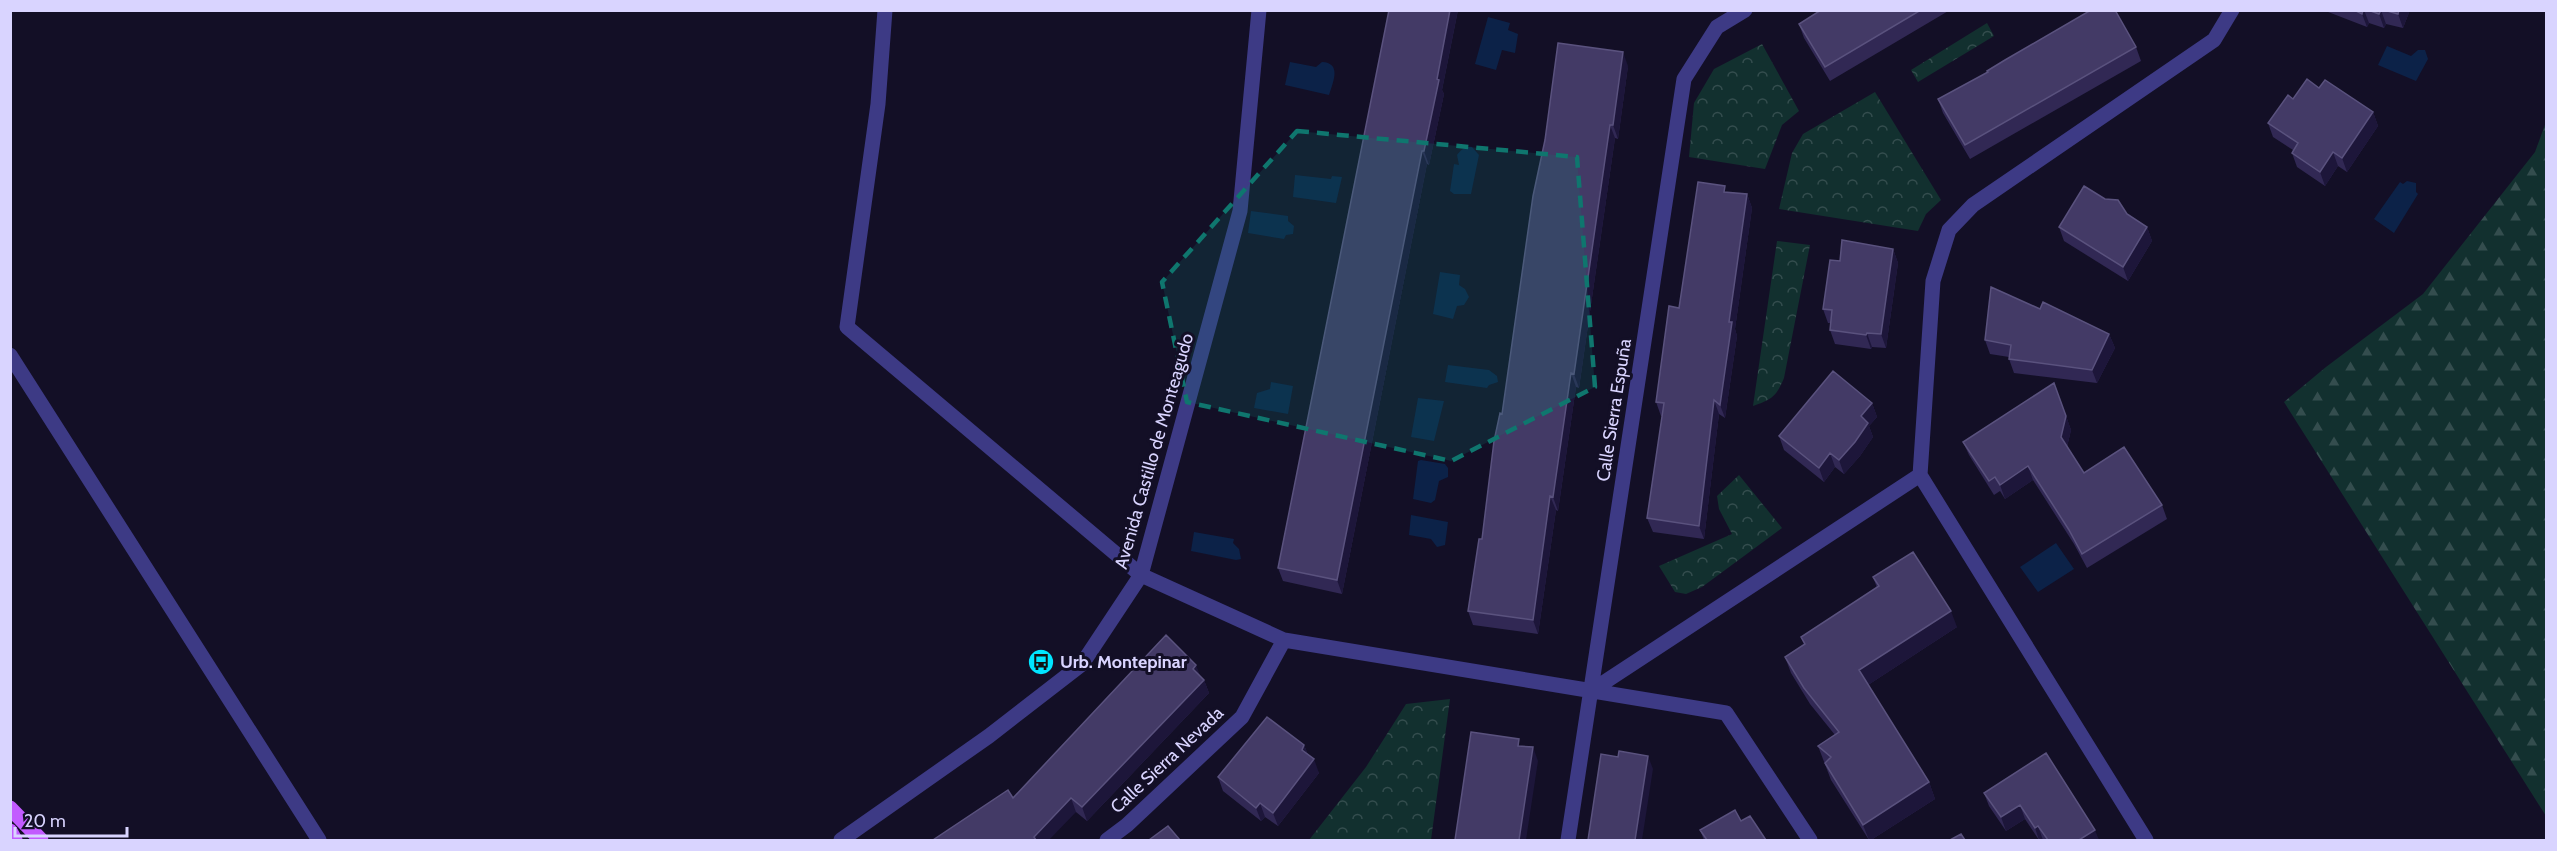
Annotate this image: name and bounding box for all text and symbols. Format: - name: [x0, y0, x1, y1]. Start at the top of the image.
- street label: Avenida Castillo de Monteagudo: [1110, 331, 1198, 571]
- street label: Calle Sierra Espuña: [1592, 337, 1636, 483]
- bus stop icon: Urb. Montepinar: [1026, 647, 1056, 677]
- place label: Urb. Montepinar: [1060, 651, 1187, 673]
- street label: Calle Sierra Nevada: [1106, 702, 1228, 818]
- scale bar: [15, 800, 128, 838]
- text: 20 m: [24, 810, 66, 832]

